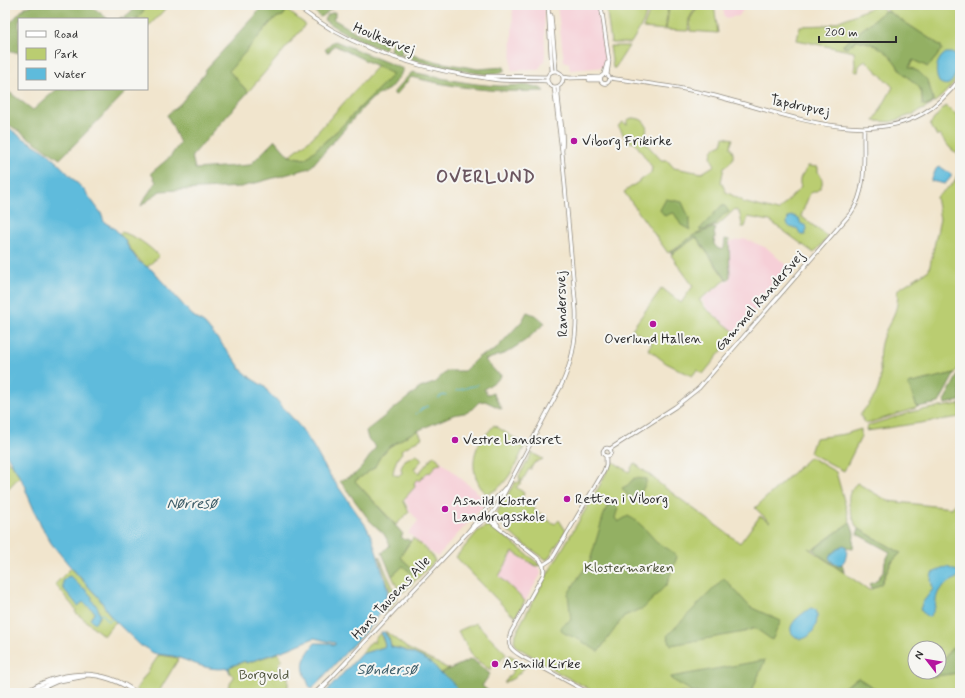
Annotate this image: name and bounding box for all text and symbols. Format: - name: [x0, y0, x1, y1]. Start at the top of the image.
- legend: [18, 18, 148, 90]
- street label: Houlkærvej: [350, 18, 418, 60]
- scale bar: [819, 18, 896, 44]
- text: 200 m: [825, 25, 858, 41]
- text: Road: [54, 27, 78, 43]
- text: Park: [54, 47, 78, 63]
- text: Water: [54, 67, 86, 83]
- street label: Tapdrupvej: [769, 91, 832, 121]
- place label: Viborg Frikirke: [582, 132, 673, 150]
- marker: Viborg Frikirke: [569, 136, 579, 146]
- district label: OVERLUND: [436, 165, 536, 189]
- street label: Gammel Randersvej: [711, 247, 809, 355]
- street label: Randersvej: [552, 270, 572, 337]
- marker: Overlund Hallen: [648, 319, 658, 329]
- place label: Overlund Hallen: [604, 330, 702, 348]
- place label: Vestre Landsret: [463, 431, 563, 449]
- marker: Vestre Landsret: [450, 435, 460, 445]
- place label: Retten i Viborg: [575, 490, 668, 508]
- place label: Asmild Kloster Landbrugsskole: [453, 492, 545, 527]
- water label: Nørresø: [167, 494, 219, 514]
- marker: Retten i Viborg: [562, 494, 572, 504]
- marker: Asmild Kloster Landbrugsskole: [440, 504, 450, 514]
- street label: Hans Tausens Alle: [348, 552, 434, 644]
- park label: Klostermarken: [584, 559, 674, 577]
- north arrow: [907, 640, 947, 680]
- text: N: [911, 649, 927, 662]
- place label: Asmild Kirke: [503, 655, 580, 673]
- marker: Asmild Kirke: [490, 659, 500, 669]
- water label: Søndersø: [357, 660, 419, 680]
- park label: Borgvold: [239, 666, 289, 685]

